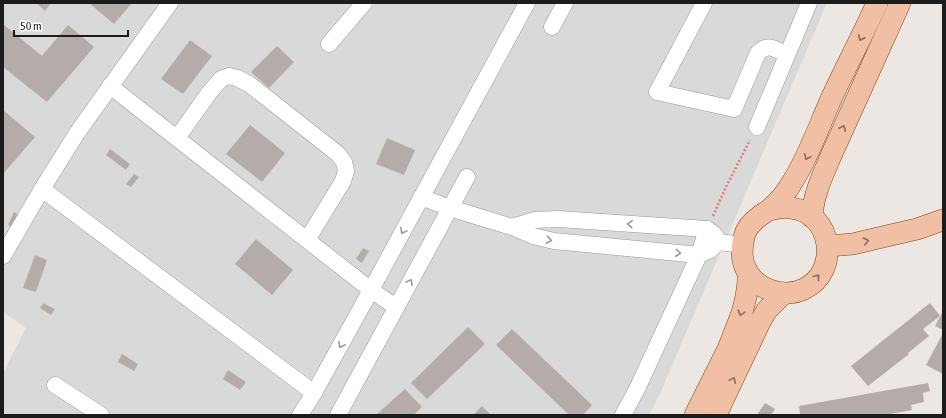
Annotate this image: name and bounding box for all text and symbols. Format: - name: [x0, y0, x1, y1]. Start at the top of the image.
- scale bar: [14, 12, 128, 38]
- text: 50 m: [20, 19, 42, 33]
- one-way arrow: [858, 34, 866, 42]
- one-way arrow: [838, 125, 846, 132]
- one-way arrow: [804, 152, 812, 160]
- one-way arrow: [627, 219, 633, 228]
- one-way arrow: [400, 227, 408, 234]
- one-way arrow: [546, 235, 552, 243]
- one-way arrow: [863, 237, 869, 245]
- one-way arrow: [675, 248, 681, 257]
- one-way arrow: [813, 274, 820, 281]
- one-way arrow: [405, 279, 412, 287]
- one-way arrow: [737, 309, 746, 316]
- one-way arrow: [338, 341, 345, 348]
- one-way arrow: [728, 376, 736, 384]

